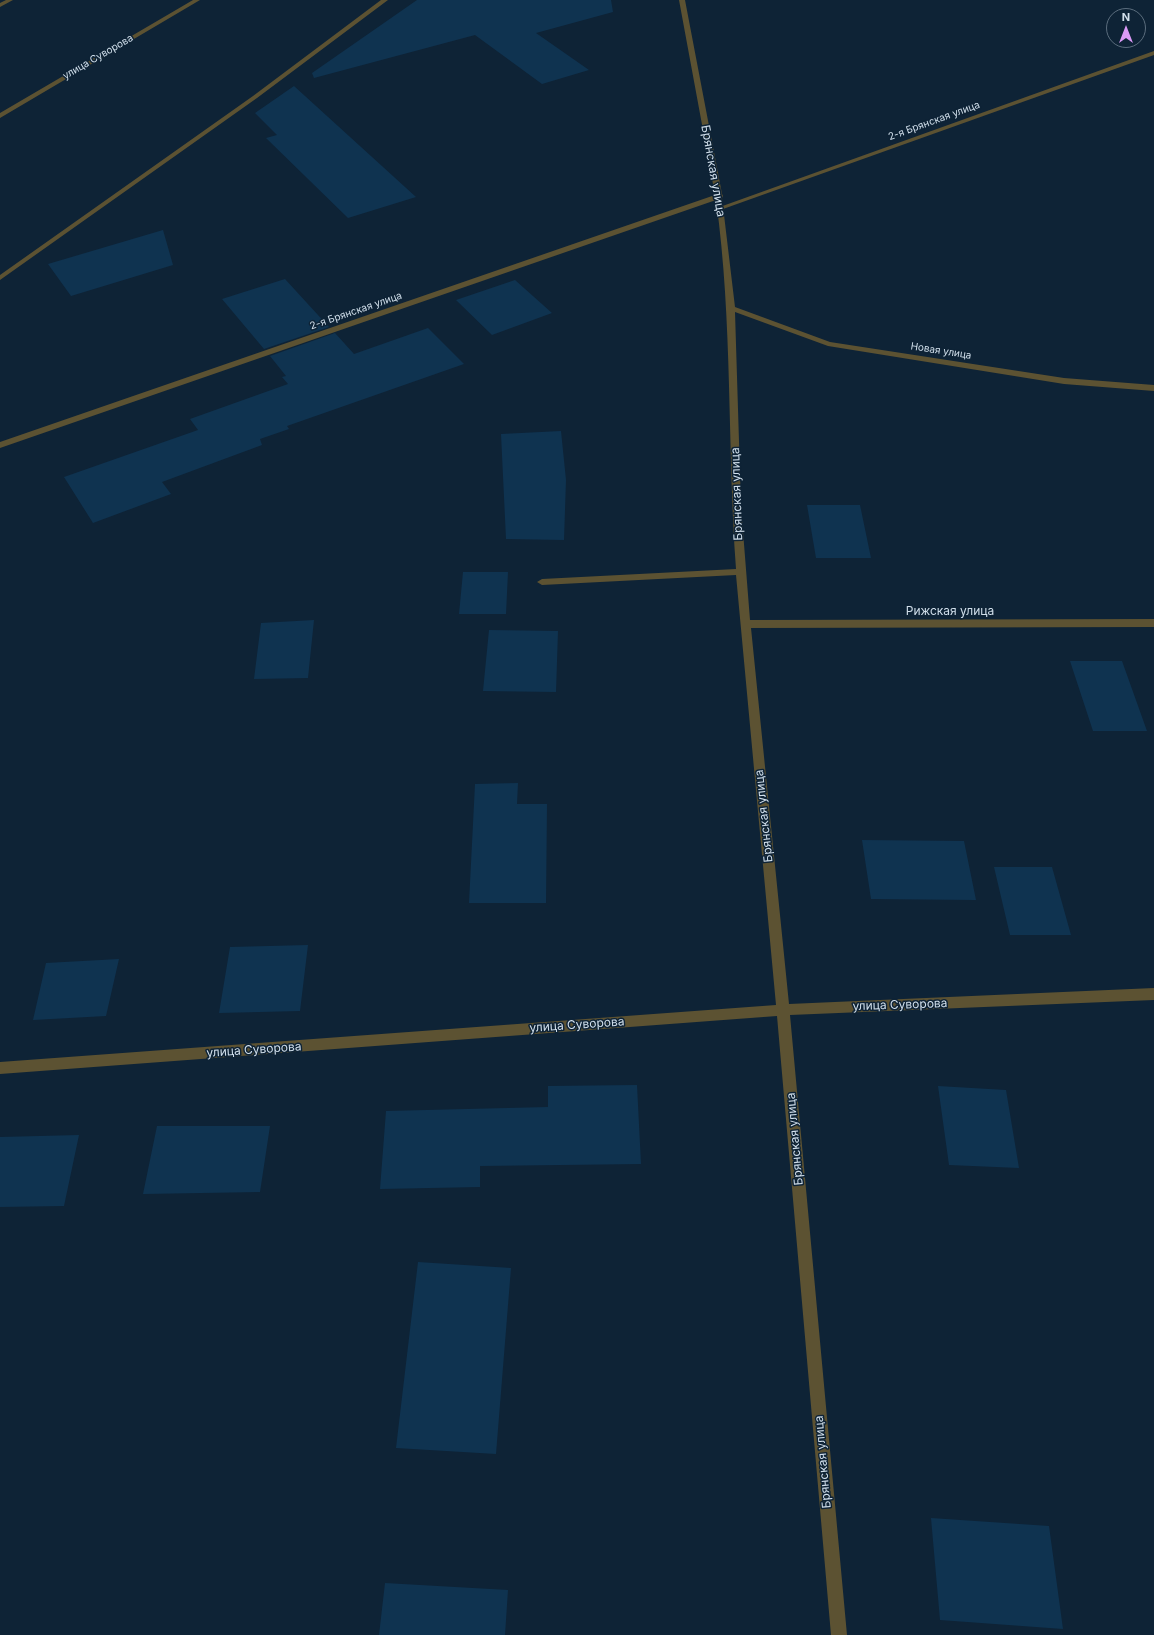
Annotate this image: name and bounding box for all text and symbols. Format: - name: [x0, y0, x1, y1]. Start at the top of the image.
- north arrow: [1106, 8, 1146, 48]
- text: N: [1122, 10, 1130, 24]
- street label: улица Суворова: [61, 32, 135, 82]
- street label: 2-я Брянская улица: [887, 99, 981, 143]
- street label: Брянская улица: [698, 124, 728, 218]
- street label: 2-я Брянская улица: [308, 290, 404, 332]
- street label: Новая улица: [910, 340, 972, 362]
- street label: Брянская улица: [728, 447, 746, 541]
- street label: Рижская улица: [906, 604, 994, 618]
- street label: Брянская улица: [752, 769, 776, 863]
- street label: улица Суворова: [852, 996, 948, 1014]
- street label: улица Суворова: [529, 1015, 625, 1035]
- street label: улица Суворова: [206, 1040, 302, 1060]
- street label: Брянская улица: [784, 1092, 806, 1186]
- street label: Брянская улица: [812, 1415, 834, 1509]

